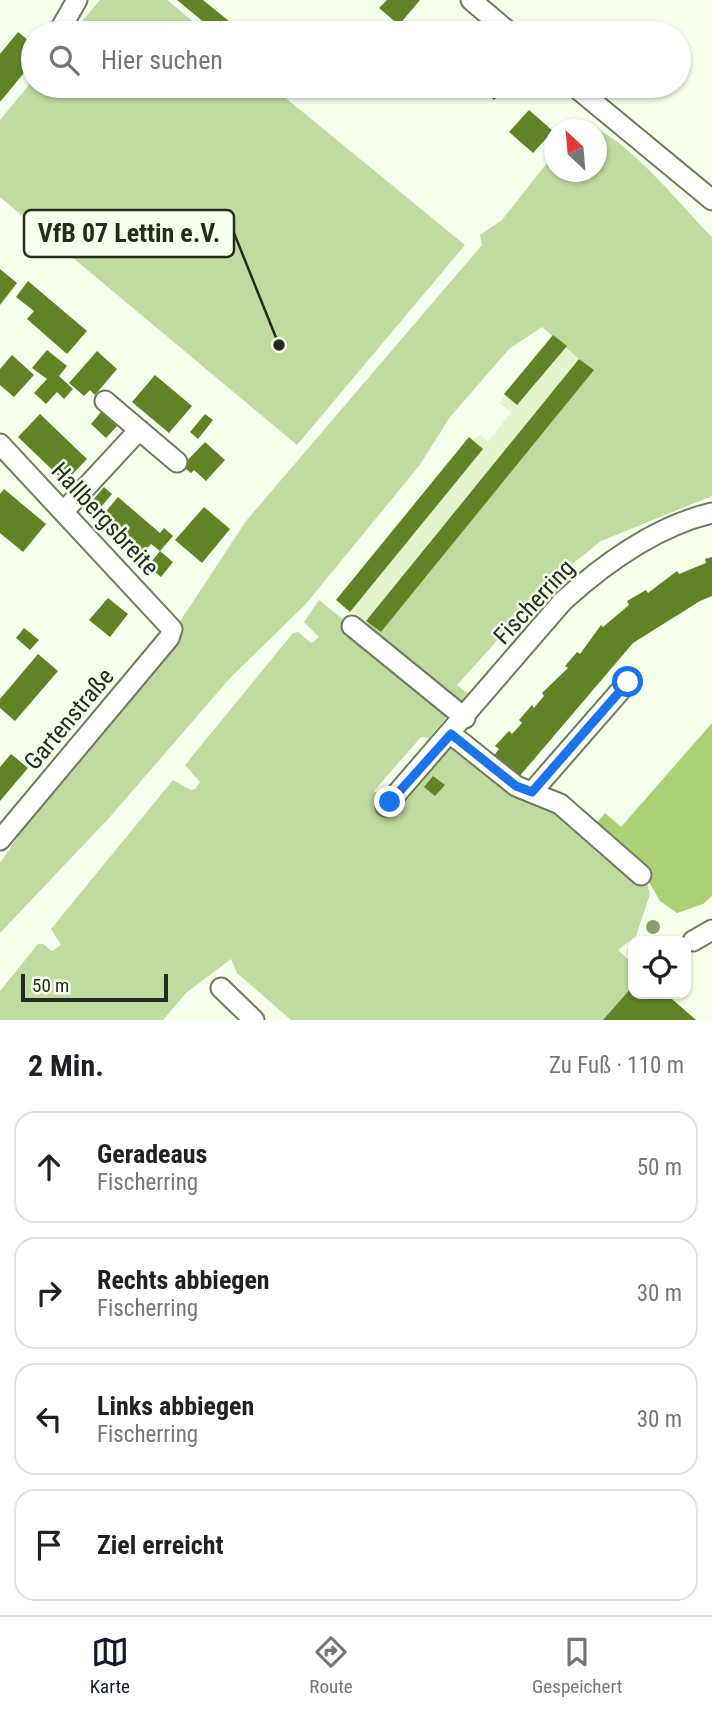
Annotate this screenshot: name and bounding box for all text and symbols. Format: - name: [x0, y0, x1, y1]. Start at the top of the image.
- search box: [21, 21, 691, 98]
- icon: search: [45, 41, 83, 79]
- text: Hier suchen: [101, 45, 223, 75]
- north arrow: [544, 119, 607, 182]
- callout: VfB 07 Lettin e.V.: [24, 210, 234, 257]
- text: VfB 07 Lettin e.V.: [38, 218, 220, 248]
- street label: Hallbergsbreite: [46, 457, 164, 581]
- street label: Fischerring: [488, 554, 580, 650]
- street label: Gartenstraße: [19, 663, 119, 775]
- route start: [612, 666, 643, 697]
- route end: [374, 786, 405, 817]
- map controls: [628, 936, 691, 999]
- button: locate: [628, 936, 691, 999]
- scale bar: [21, 971, 168, 1003]
- text: 50 m: [32, 974, 69, 997]
- text: 2 Min.: [28, 1048, 104, 1083]
- text: Zu Fuß · 110 m: [549, 1052, 684, 1079]
- text: Geradeaus: [97, 1139, 207, 1169]
- icon: ahead: [30, 1148, 68, 1186]
- text: 50 m: [637, 1154, 682, 1181]
- text: Fischerring: [97, 1169, 198, 1196]
- text: Rechts abbiegen: [97, 1265, 270, 1295]
- icon: right: [30, 1274, 68, 1312]
- text: 30 m: [637, 1280, 682, 1307]
- text: Fischerring: [97, 1295, 198, 1322]
- text: Links abbiegen: [97, 1391, 254, 1421]
- icon: left: [30, 1400, 68, 1438]
- text: 30 m: [637, 1406, 682, 1433]
- text: Fischerring: [97, 1421, 198, 1448]
- icon: arrive: [30, 1526, 68, 1564]
- text: Ziel erreicht: [97, 1530, 223, 1560]
- tab: Karte: [90, 1633, 130, 1698]
- tab: Route: [309, 1633, 353, 1698]
- tab: Gespeichert: [532, 1633, 622, 1698]

